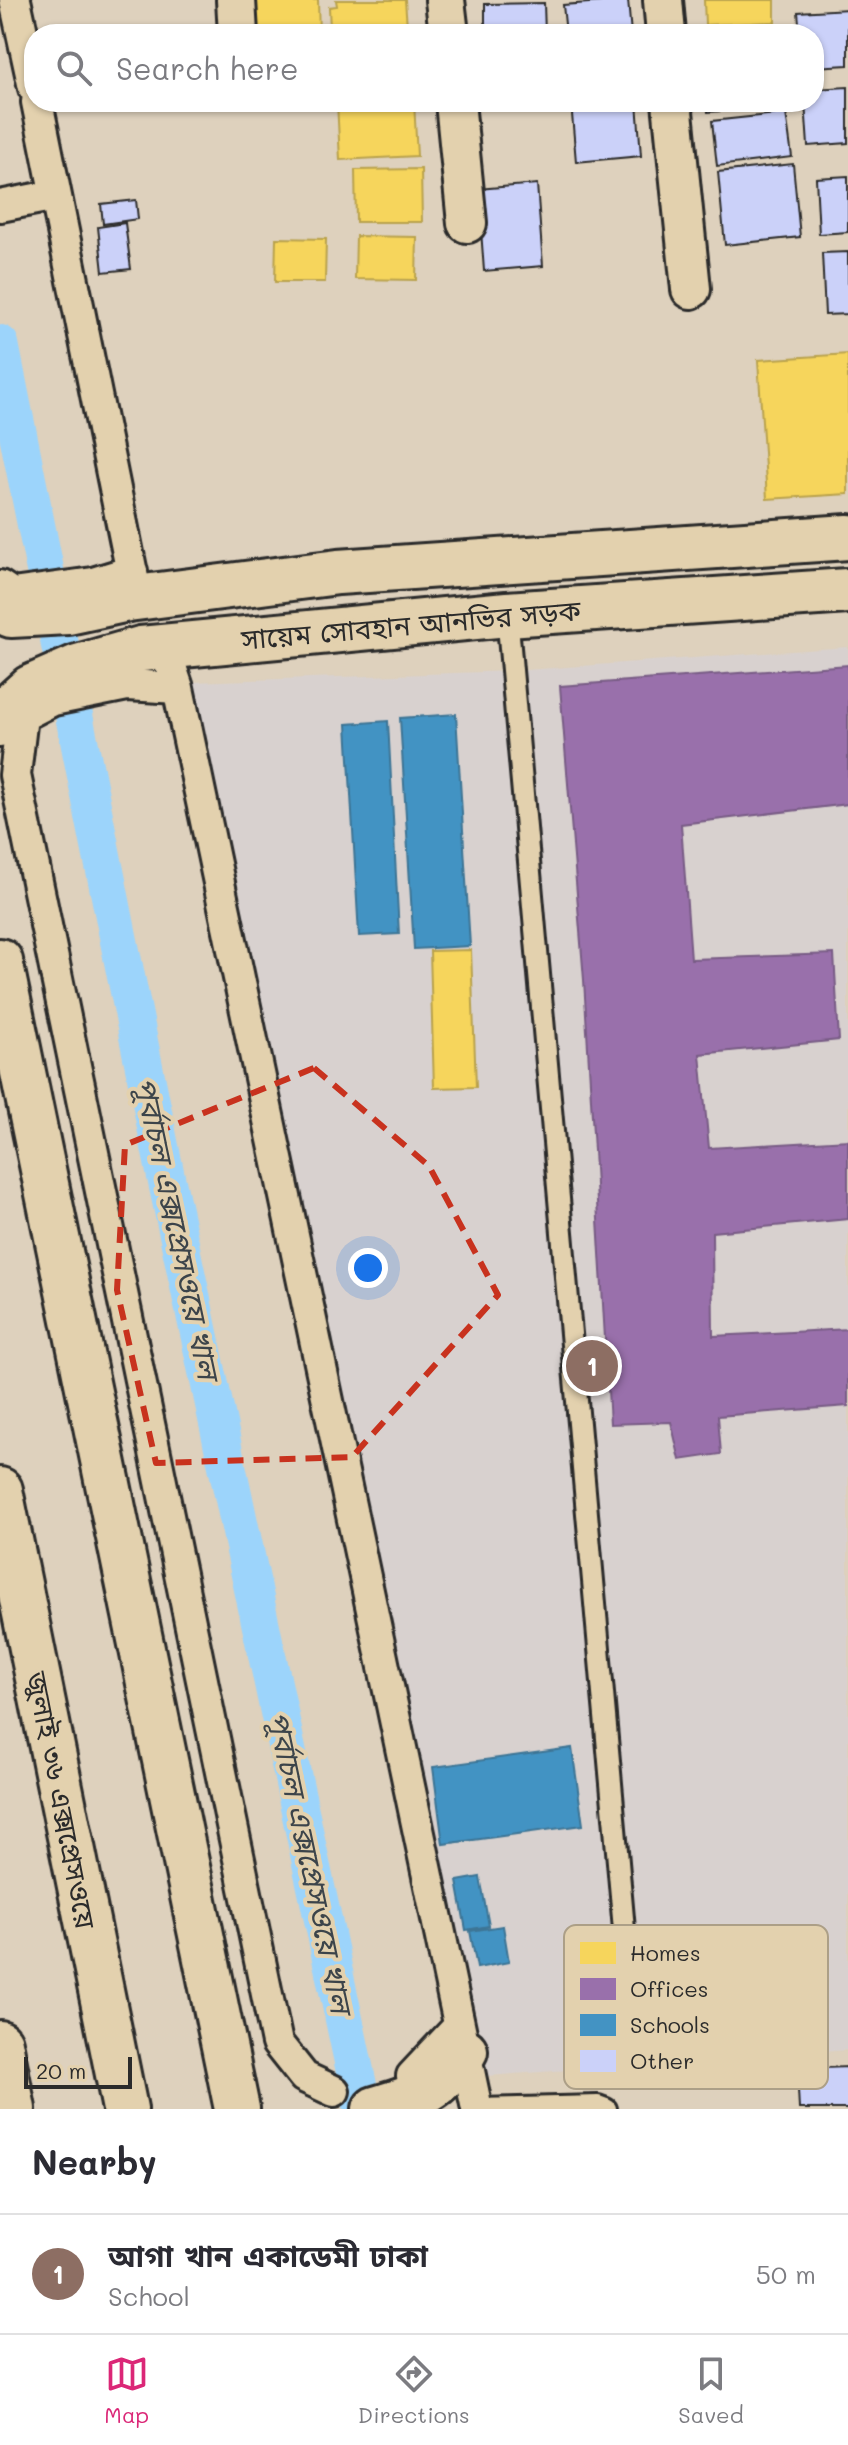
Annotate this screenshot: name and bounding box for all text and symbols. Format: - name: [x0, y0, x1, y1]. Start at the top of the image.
- search box: [24, 24, 824, 112]
- icon: search: [52, 46, 96, 90]
- text: Search here: [116, 48, 299, 88]
- street label: সায়েম সোবহান আনভির সড়ক: [239, 591, 583, 657]
- water label: পূর্বাচল এক্সপ্রেসওয়ে খাল: [126, 1074, 231, 1387]
- your location: [348, 1248, 388, 1288]
- pin: 1: [566, 1336, 618, 1396]
- street label: জুলাই ৩৬ এক্সপ্রেসওয়ে: [19, 1668, 105, 1932]
- water label: পূর্বাচল এক্সপ্রেসওয়ে খাল: [259, 1708, 364, 2021]
- legend: [564, 1925, 828, 2089]
- text: Homes: [630, 1938, 701, 1967]
- text: Offices: [630, 1974, 709, 2003]
- text: Schools: [630, 2010, 710, 2039]
- text: Other: [630, 2046, 694, 2075]
- scale bar: [24, 2053, 132, 2089]
- text: 20 m: [36, 2056, 86, 2085]
- text: Nearby: [32, 2139, 157, 2184]
- text: আগা খান একাডেমী ঢাকা: [108, 2235, 428, 2275]
- text: 1: [52, 2257, 64, 2291]
- text: 50 m: [756, 2257, 816, 2291]
- text: School: [108, 2279, 190, 2313]
- tab: Map: [104, 2352, 149, 2429]
- tab: Directions: [358, 2352, 470, 2429]
- tab: Saved: [678, 2352, 744, 2429]

